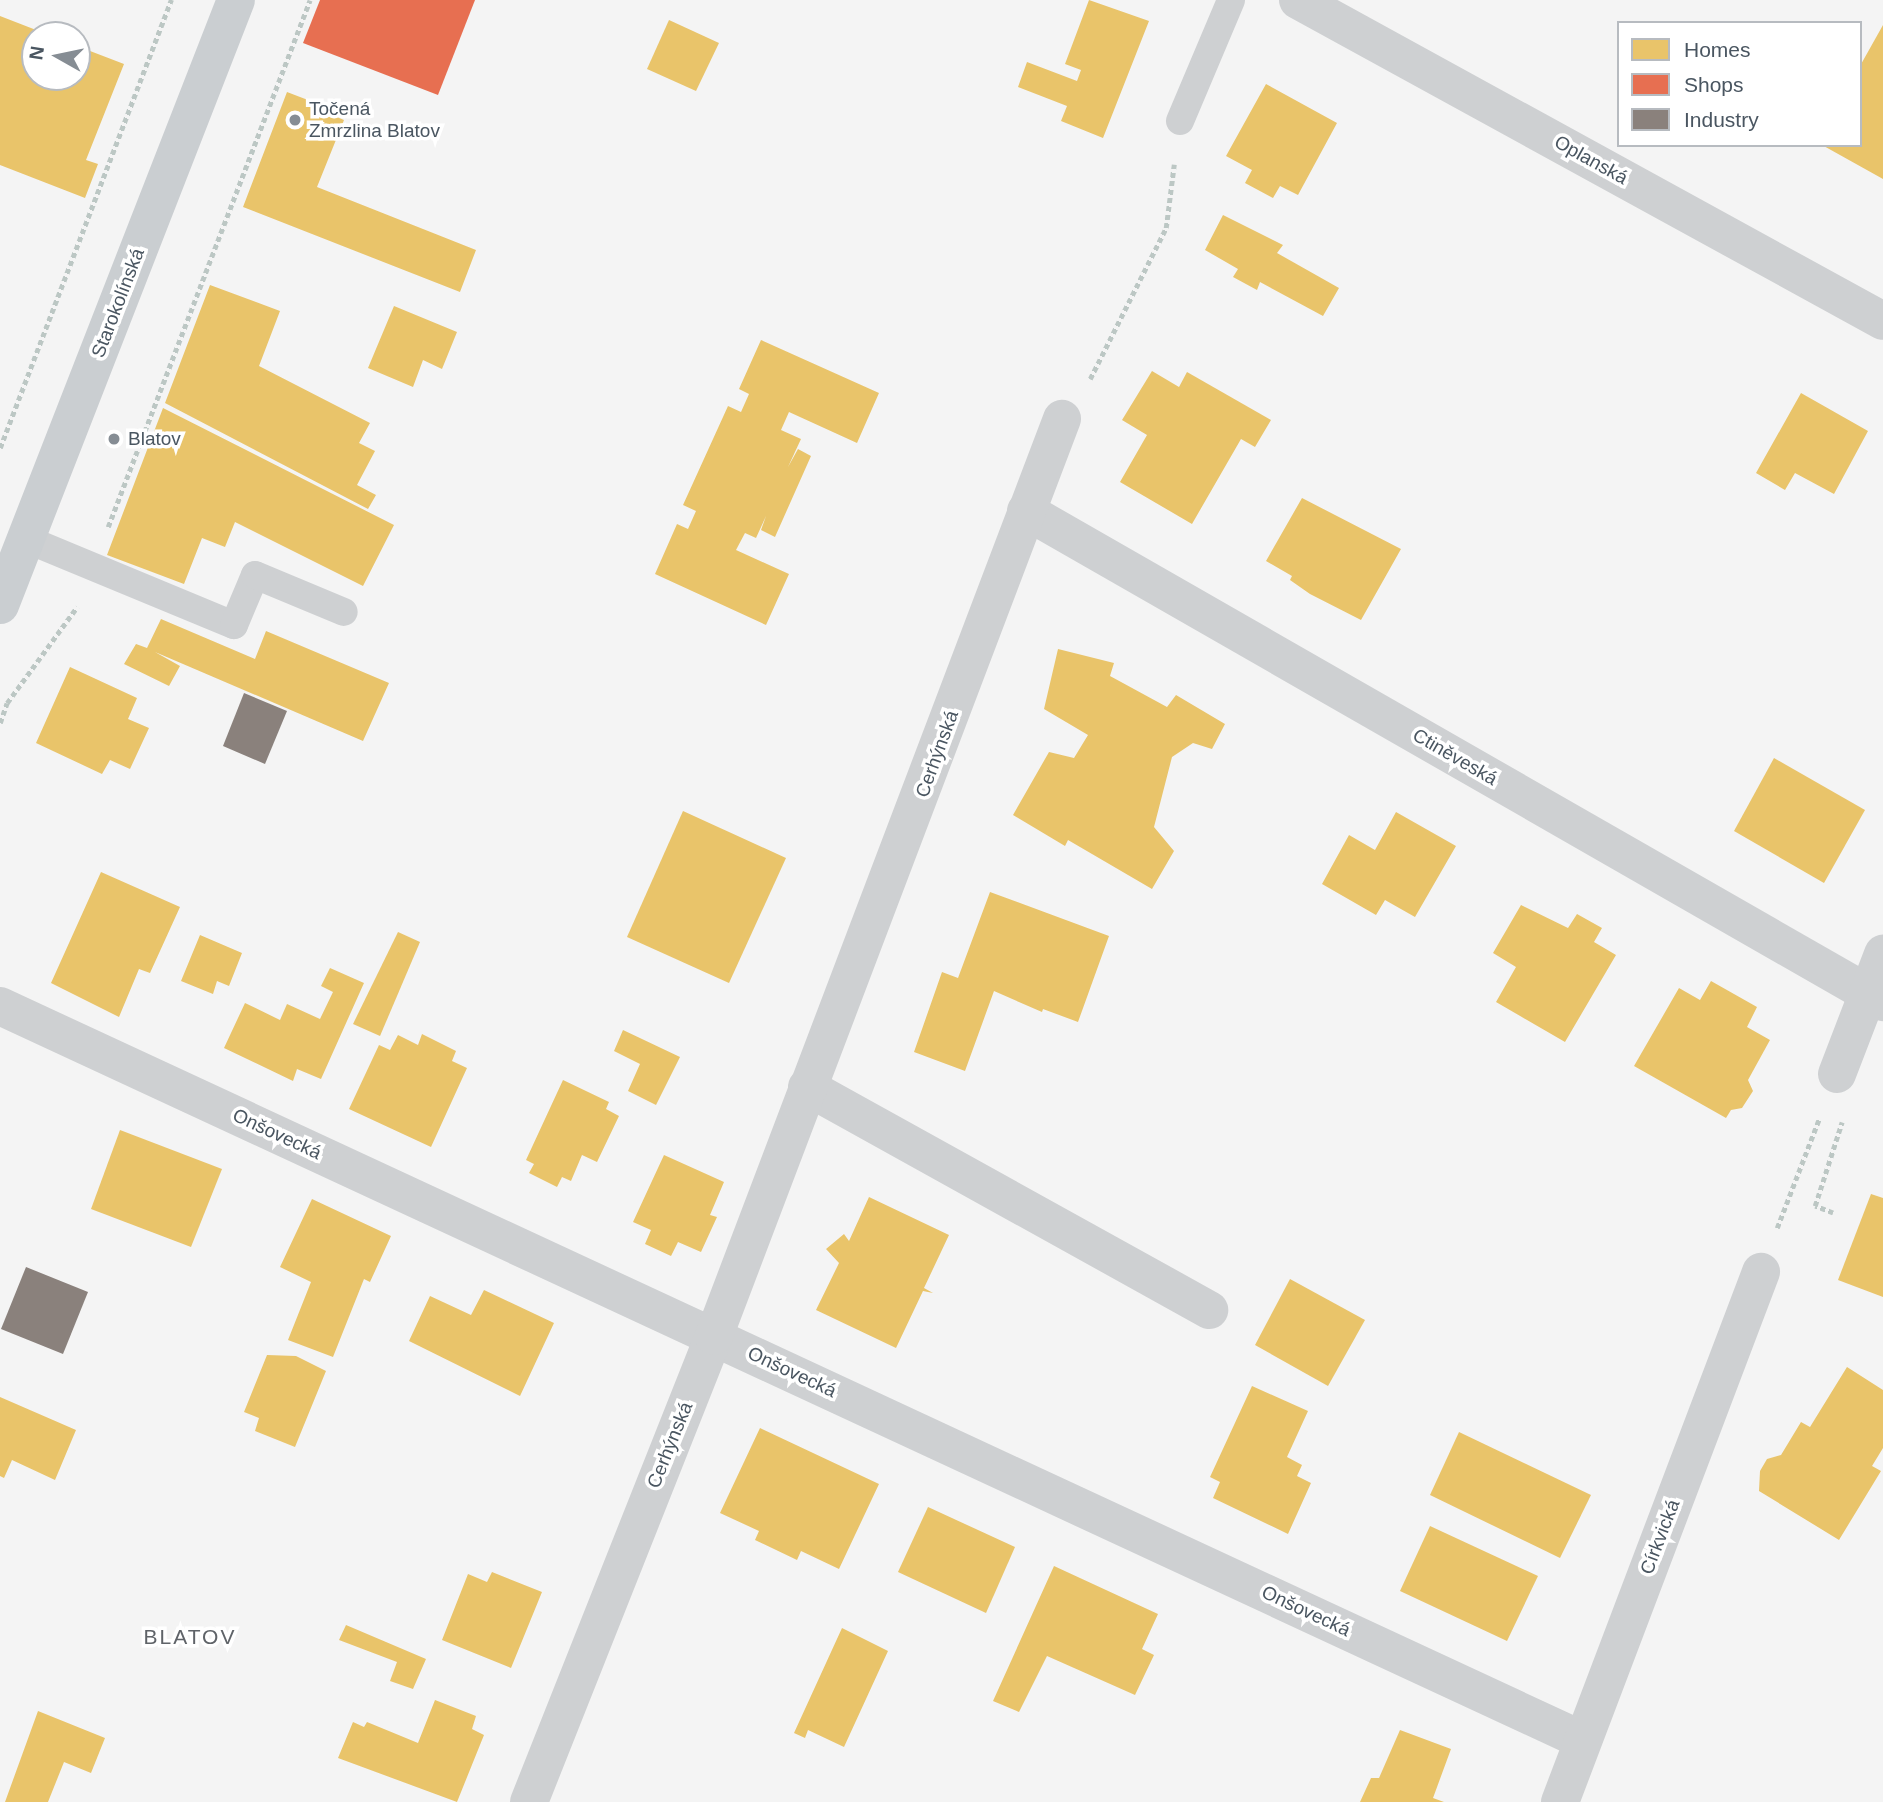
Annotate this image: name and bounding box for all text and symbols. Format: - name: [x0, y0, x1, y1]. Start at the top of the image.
- north arrow: [21, 21, 91, 91]
- legend: [1617, 21, 1862, 147]
- text: Homes: [1684, 38, 1751, 61]
- text: N: [25, 45, 48, 61]
- text: Shops: [1684, 73, 1744, 96]
- place label: Točená Zmrzlina Blatov: [309, 98, 440, 142]
- text: Industry: [1684, 108, 1759, 131]
- marker: Točená Zmrzlina Blatov: [287, 112, 303, 128]
- street label: Oplanská: [1550, 131, 1632, 189]
- street label: Starokolínská: [87, 245, 149, 361]
- place label: Blatov: [128, 428, 181, 450]
- marker: Blatov: [106, 431, 122, 447]
- street label: Cerhýnská: [911, 707, 963, 801]
- street label: Ctiněveská: [1409, 724, 1501, 790]
- street label: Onšovecká: [229, 1104, 325, 1164]
- street label: Onšovecká: [744, 1342, 840, 1402]
- street label: Cerhýnská: [642, 1399, 698, 1491]
- street label: Církvická: [1635, 1496, 1685, 1578]
- street label: Onšovecká: [1258, 1581, 1354, 1641]
- district label: BLATOV: [144, 1624, 236, 1650]

